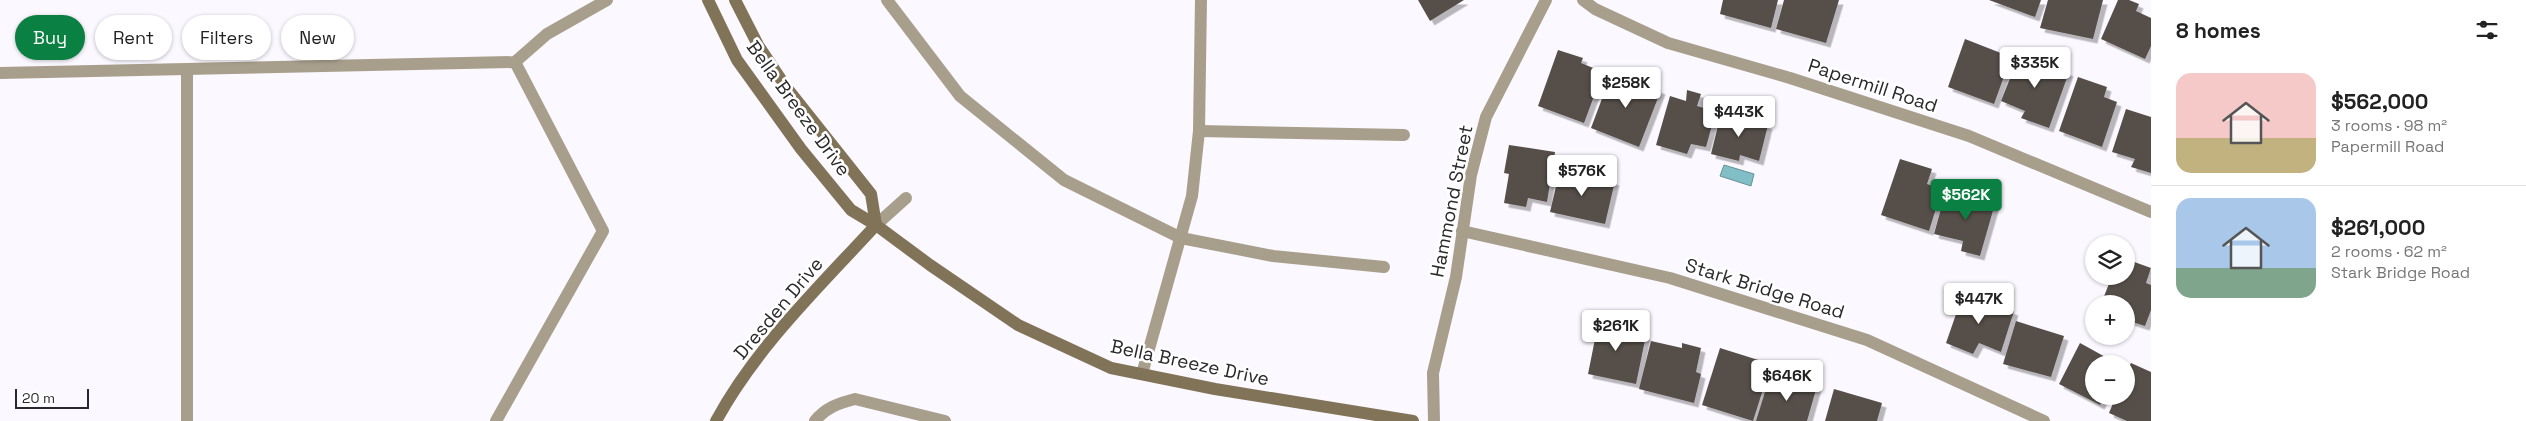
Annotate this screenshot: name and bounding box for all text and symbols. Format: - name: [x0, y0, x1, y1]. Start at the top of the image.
- chip: Buy: [15, 15, 85, 60]
- chip: Rent: [95, 15, 172, 60]
- chip: Filters: [182, 15, 271, 60]
- chip: New: [281, 15, 354, 60]
- icon: filters: [2473, 16, 2501, 44]
- text: 8 homes: [2176, 17, 2261, 44]
- street label: Bella Breeze Drive: [741, 36, 856, 181]
- pin: $335K: [2000, 46, 2070, 89]
- text: $335K: [2011, 52, 2059, 73]
- street label: Papermill Road: [1805, 53, 1941, 118]
- pin: $258K: [1591, 66, 1661, 109]
- text: $258K: [1602, 72, 1650, 93]
- text: $562,000: [2331, 88, 2428, 115]
- icon: home: [2216, 93, 2276, 153]
- pin: $443K: [1704, 96, 1774, 138]
- text: $443K: [1714, 101, 1764, 122]
- text: 3 rooms · 98 m²: [2331, 115, 2447, 136]
- street label: Hammond Street: [1424, 123, 1479, 279]
- text: Papermill Road: [2331, 136, 2444, 157]
- pin: $576K: [1547, 154, 1617, 197]
- text: $576K: [1558, 160, 1606, 181]
- pin: $562K: [1931, 178, 2001, 221]
- text: $562K: [1942, 184, 1990, 205]
- text: $261,000: [2331, 214, 2425, 241]
- icon: home: [2216, 218, 2276, 278]
- map controls: [2085, 235, 2135, 405]
- button: layers: [2085, 235, 2135, 285]
- text: 2 rooms · 62 m²: [2331, 241, 2447, 262]
- street label: Dresden Drive: [728, 252, 829, 365]
- street label: Stark Bridge Road: [1682, 252, 1847, 325]
- text: Stark Bridge Road: [2331, 262, 2470, 283]
- pin: $447K: [1944, 282, 2014, 325]
- text: $447K: [1955, 288, 2003, 309]
- button: +: [2085, 295, 2135, 345]
- pin: $261K: [1581, 310, 1651, 352]
- text: $261K: [1593, 315, 1639, 336]
- street label: Bella Breeze Drive: [1108, 333, 1272, 392]
- button: −: [2085, 355, 2135, 405]
- pin: $646K: [1752, 360, 1822, 402]
- text: $646K: [1762, 365, 1812, 386]
- scale bar: [15, 386, 89, 409]
- text: 20 m: [22, 389, 55, 407]

